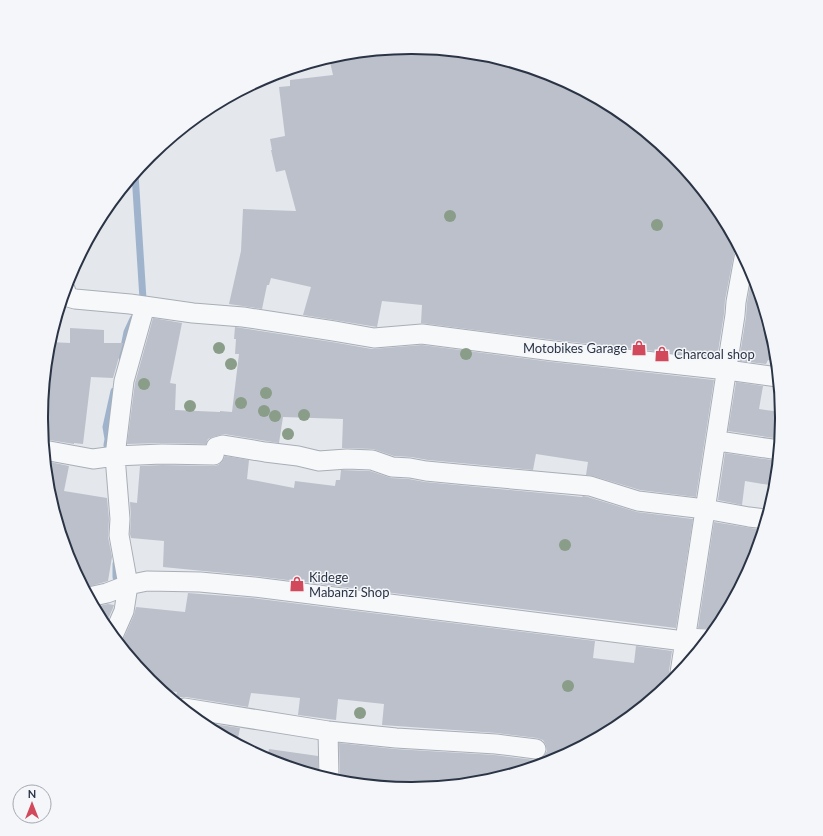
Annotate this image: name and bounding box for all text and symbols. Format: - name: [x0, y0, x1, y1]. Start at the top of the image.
- shop icon: Motobikes Garage: [630, 339, 648, 357]
- place label: Motobikes Garage: [523, 340, 627, 356]
- shop icon: Charcoal shop: [653, 345, 671, 363]
- place label: Charcoal shop: [674, 346, 755, 362]
- place label: Kidege Mabanzi Shop: [309, 569, 390, 600]
- shop icon: Kidege Mabanzi Shop: [288, 575, 306, 593]
- north arrow: [12, 784, 52, 824]
- text: N: [28, 787, 36, 800]

